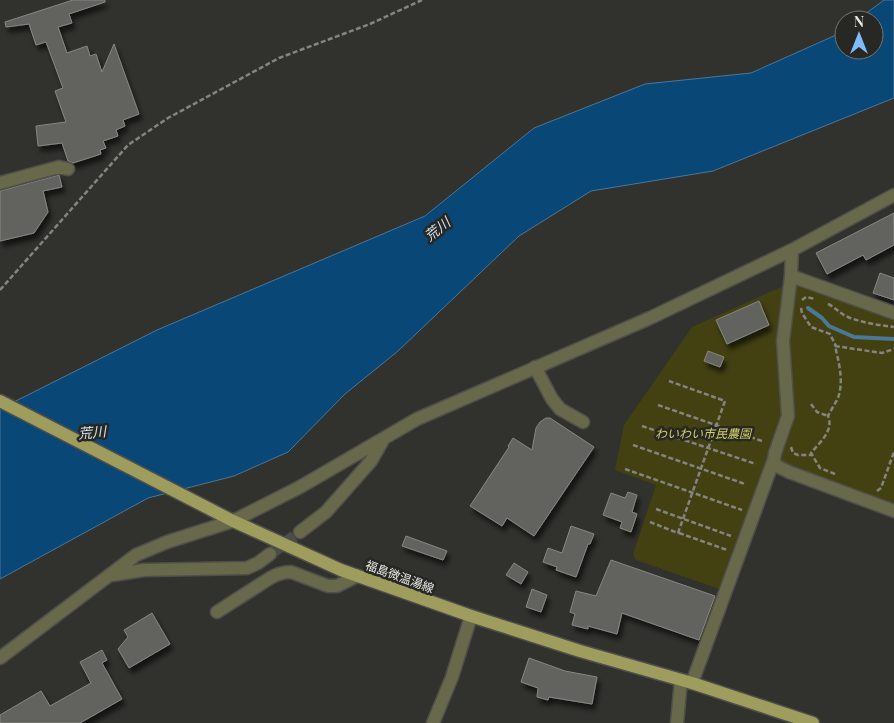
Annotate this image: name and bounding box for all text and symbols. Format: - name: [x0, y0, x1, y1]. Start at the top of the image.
- north arrow: [834, 10, 884, 60]
- text: N: [854, 12, 864, 31]
- water label: 荒川: [420, 212, 455, 245]
- water label: 荒川: [77, 421, 109, 443]
- park label: わいわい市民農園: [655, 425, 753, 441]
- street label: 福島微温湯線: [363, 556, 437, 596]

